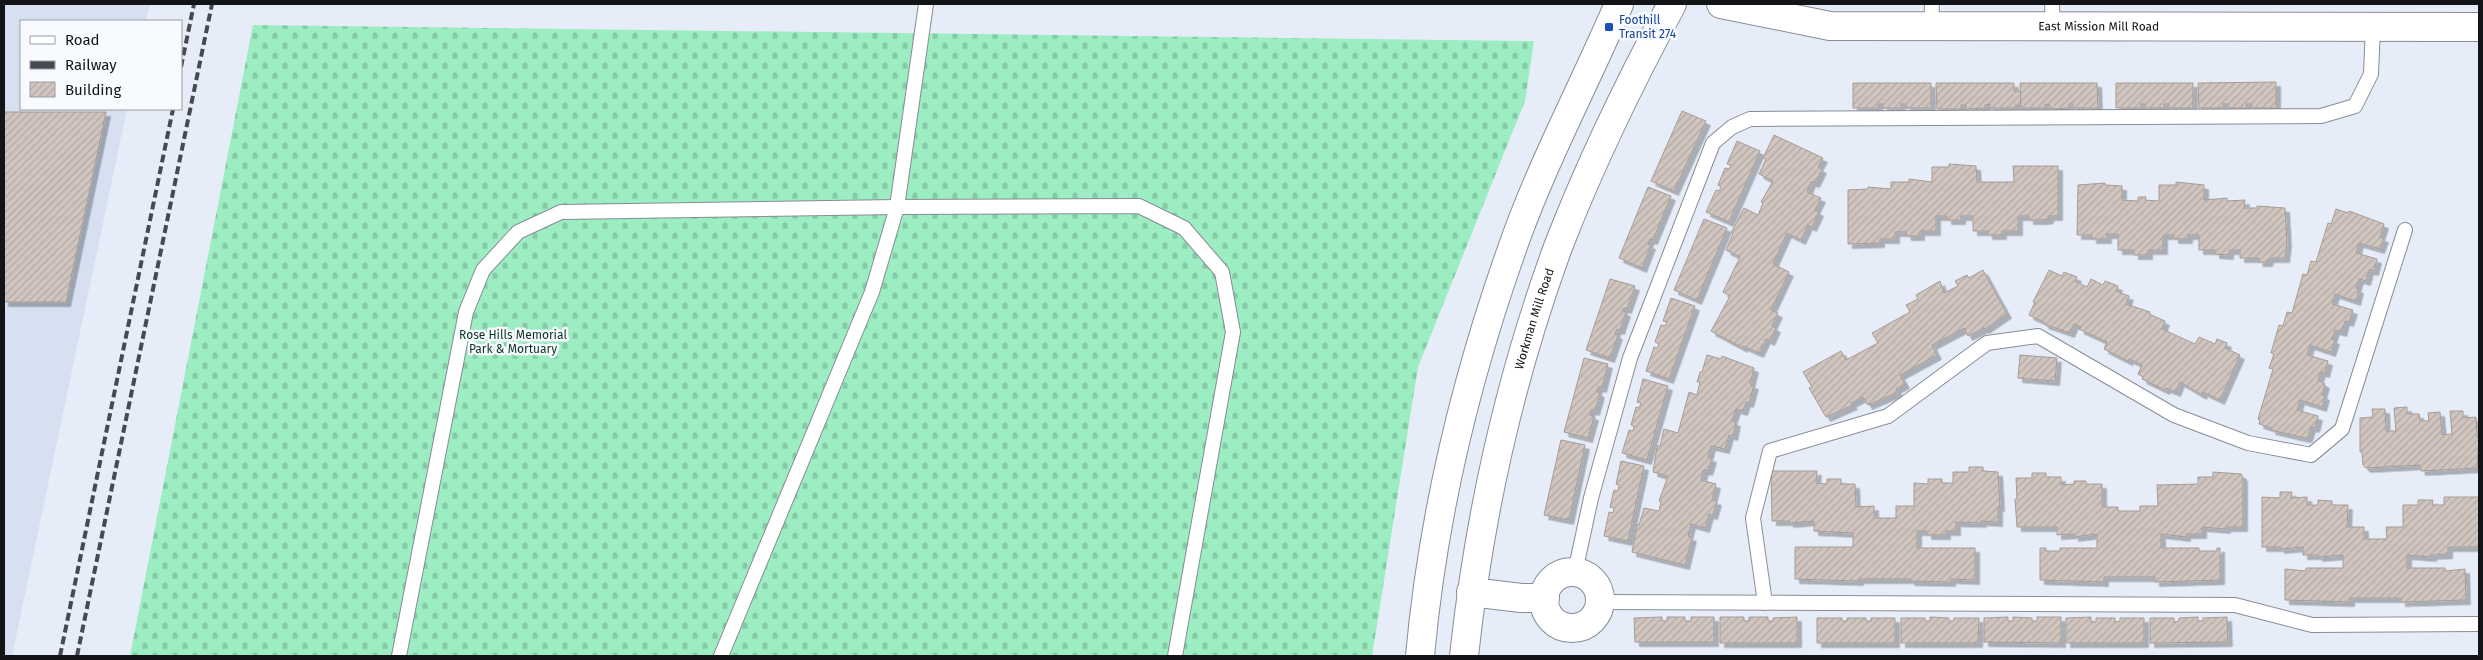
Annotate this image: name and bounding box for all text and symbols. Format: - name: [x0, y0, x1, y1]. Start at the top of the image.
- place label: Foothill Transit 274: [1619, 13, 1677, 41]
- street label: East Mission Mill Road: [2038, 19, 2159, 34]
- legend: [20, 20, 182, 110]
- marker: Foothill Transit 274: [1603, 21, 1615, 33]
- text: Road: [65, 31, 100, 49]
- text: Railway: [65, 56, 117, 74]
- text: Building: [65, 81, 121, 99]
- street label: Workman Mill Road: [1512, 266, 1557, 371]
- park label: Rose Hills Memorial Park & Mortuary: [459, 328, 567, 356]

